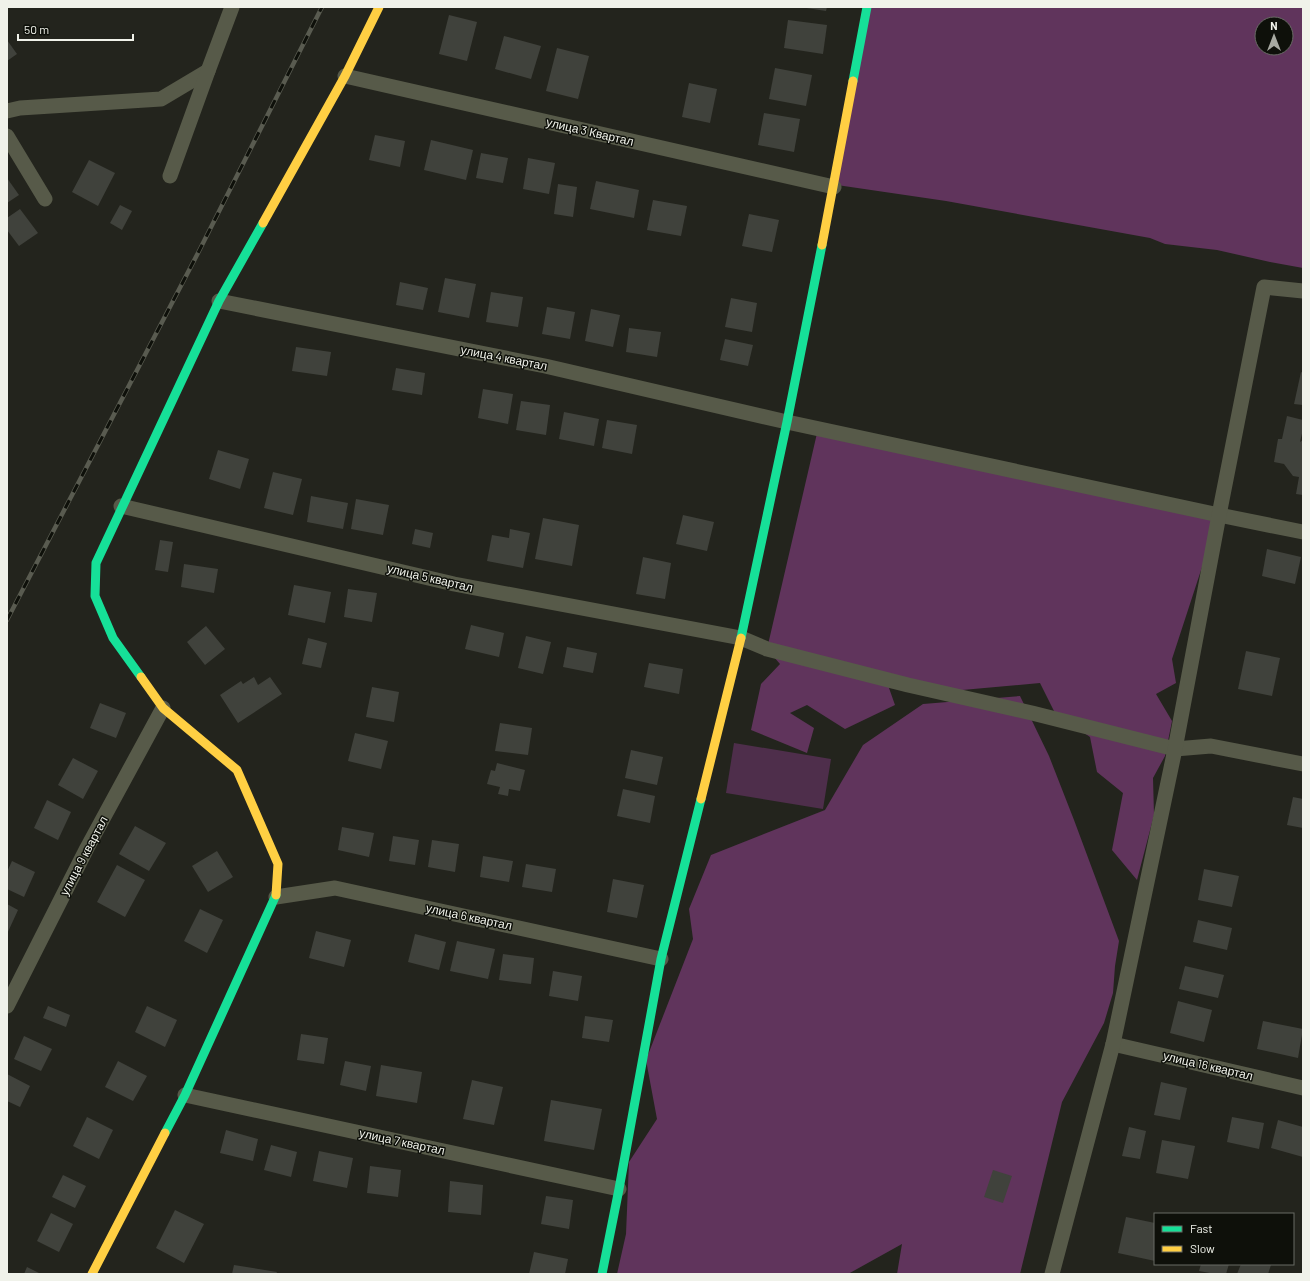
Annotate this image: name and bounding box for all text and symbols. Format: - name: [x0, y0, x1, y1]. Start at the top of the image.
- scale bar: [18, 16, 133, 42]
- north arrow: [1254, 16, 1294, 56]
- text: N: [1270, 19, 1278, 32]
- text: 50 m: [24, 22, 49, 36]
- street label: улица 3 Квартал: [545, 114, 635, 149]
- street label: улица 4 квартал: [459, 342, 549, 373]
- street label: улица 5 квартал: [386, 560, 474, 595]
- street label: улица 9 квартал: [56, 814, 111, 898]
- street label: улица 6 квартал: [425, 900, 514, 933]
- street label: улица 16 квартал: [1162, 1048, 1255, 1083]
- street label: улица 7 квартал: [358, 1125, 446, 1158]
- legend: [1154, 1213, 1294, 1265]
- text: Fast: [1190, 1221, 1213, 1235]
- text: Slow: [1190, 1241, 1215, 1255]

